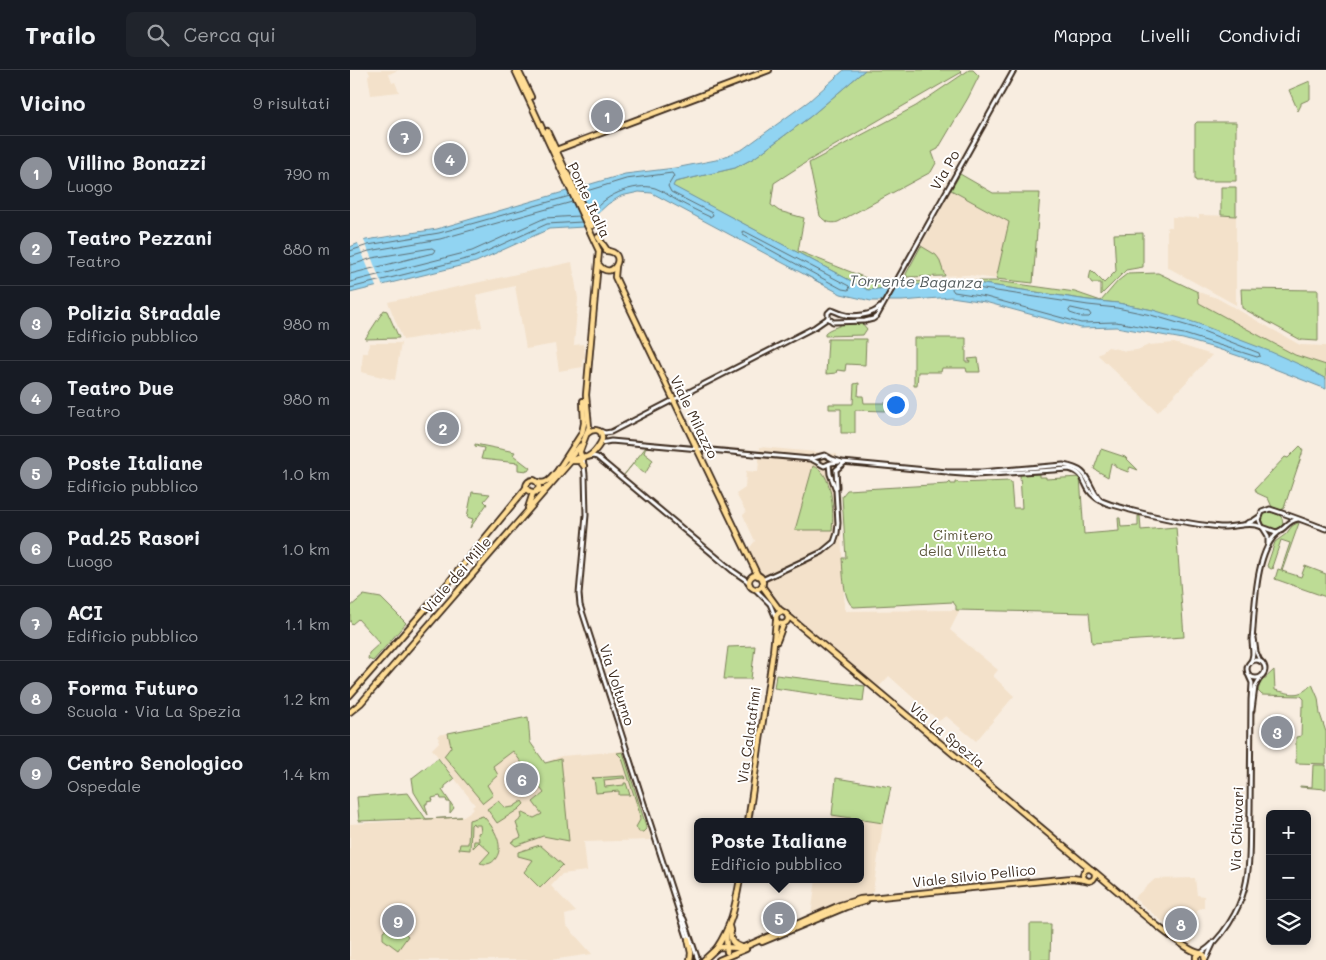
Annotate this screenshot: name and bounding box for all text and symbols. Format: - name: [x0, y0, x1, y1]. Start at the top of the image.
- search box: [126, 12, 476, 57]
- text: Trailo: [25, 19, 96, 50]
- icon: search: [144, 21, 172, 49]
- text: Cerca qui: [184, 22, 276, 47]
- text: Mappa: [1053, 23, 1112, 47]
- text: Livelli: [1140, 23, 1191, 47]
- text: Condividi: [1219, 23, 1301, 47]
- text: Vicino: [20, 89, 85, 116]
- text: 9 risultati: [253, 92, 330, 113]
- pin: 1: [591, 97, 623, 135]
- pin: 7: [389, 118, 421, 156]
- pin: 4: [434, 140, 466, 178]
- street label: Via Po: [925, 146, 964, 193]
- text: Villino Bonazzi: [67, 150, 207, 175]
- street label: Ponte Italia: [564, 159, 615, 241]
- text: 1: [32, 163, 40, 184]
- text: 790 m: [284, 163, 330, 184]
- text: Luogo: [67, 175, 112, 196]
- text: Teatro Pezzani: [67, 225, 213, 250]
- text: 2: [32, 238, 40, 259]
- text: 880 m: [283, 238, 330, 259]
- text: Teatro: [67, 250, 120, 271]
- water label: Torrente Baganza: [849, 270, 983, 292]
- text: Polizia Stradale: [67, 300, 221, 325]
- text: 3: [31, 313, 41, 334]
- text: 980 m: [283, 313, 330, 334]
- text: Edificio pubblico: [67, 325, 198, 346]
- street label: Viale Milazzo: [666, 372, 723, 461]
- text: Teatro Due: [67, 375, 174, 400]
- text: 4: [31, 388, 41, 409]
- text: 980 m: [283, 388, 330, 409]
- your location: [883, 392, 909, 418]
- text: Teatro: [67, 400, 120, 421]
- pin: 2: [427, 409, 459, 447]
- text: Poste Italiane: [67, 450, 203, 475]
- text: 5: [31, 463, 41, 484]
- text: 1.0 km: [282, 463, 330, 484]
- text: Edificio pubblico: [67, 475, 198, 496]
- text: Pad.25 Rasori: [67, 525, 200, 550]
- park label: Cimitero della Villetta: [919, 525, 1007, 560]
- street label: Viale dei Mille: [418, 532, 495, 617]
- text: 6: [31, 538, 41, 559]
- text: 1.0 km: [282, 538, 330, 559]
- text: Luogo: [67, 550, 112, 571]
- text: ACI: [67, 600, 103, 625]
- text: 7: [32, 613, 40, 634]
- text: 1.1 km: [285, 613, 330, 634]
- text: Edificio pubblico: [67, 625, 198, 646]
- street label: Via Volturno: [595, 642, 640, 728]
- text: Forma Futuro: [67, 675, 198, 700]
- street label: Via Calatafimi: [732, 685, 765, 785]
- text: 8: [31, 688, 41, 709]
- text: 1.2 km: [283, 688, 330, 709]
- street label: Via La Spezia: [906, 697, 989, 772]
- text: Scuola · Via La Spezia: [67, 700, 241, 721]
- pin: 3: [1261, 713, 1293, 751]
- text: Centro Senologico: [67, 750, 243, 775]
- pin: 6: [506, 760, 538, 798]
- text: 9: [31, 763, 41, 784]
- text: 1.4 km: [282, 763, 330, 784]
- text: Ospedale: [67, 775, 141, 796]
- street label: Via Chiavari: [1226, 786, 1247, 872]
- map controls: [1266, 810, 1311, 945]
- button: +: [1266, 810, 1311, 855]
- popup: [694, 818, 864, 883]
- text: Poste Italiane: [711, 828, 847, 853]
- text: Edificio pubblico: [711, 853, 842, 874]
- button: −: [1266, 855, 1311, 900]
- street label: Viale Silvio Pellico: [911, 860, 1037, 891]
- pin: 5: [763, 899, 795, 937]
- button: layers: [1266, 900, 1311, 945]
- pin: 9: [382, 902, 414, 940]
- pin: 8: [1165, 905, 1197, 943]

